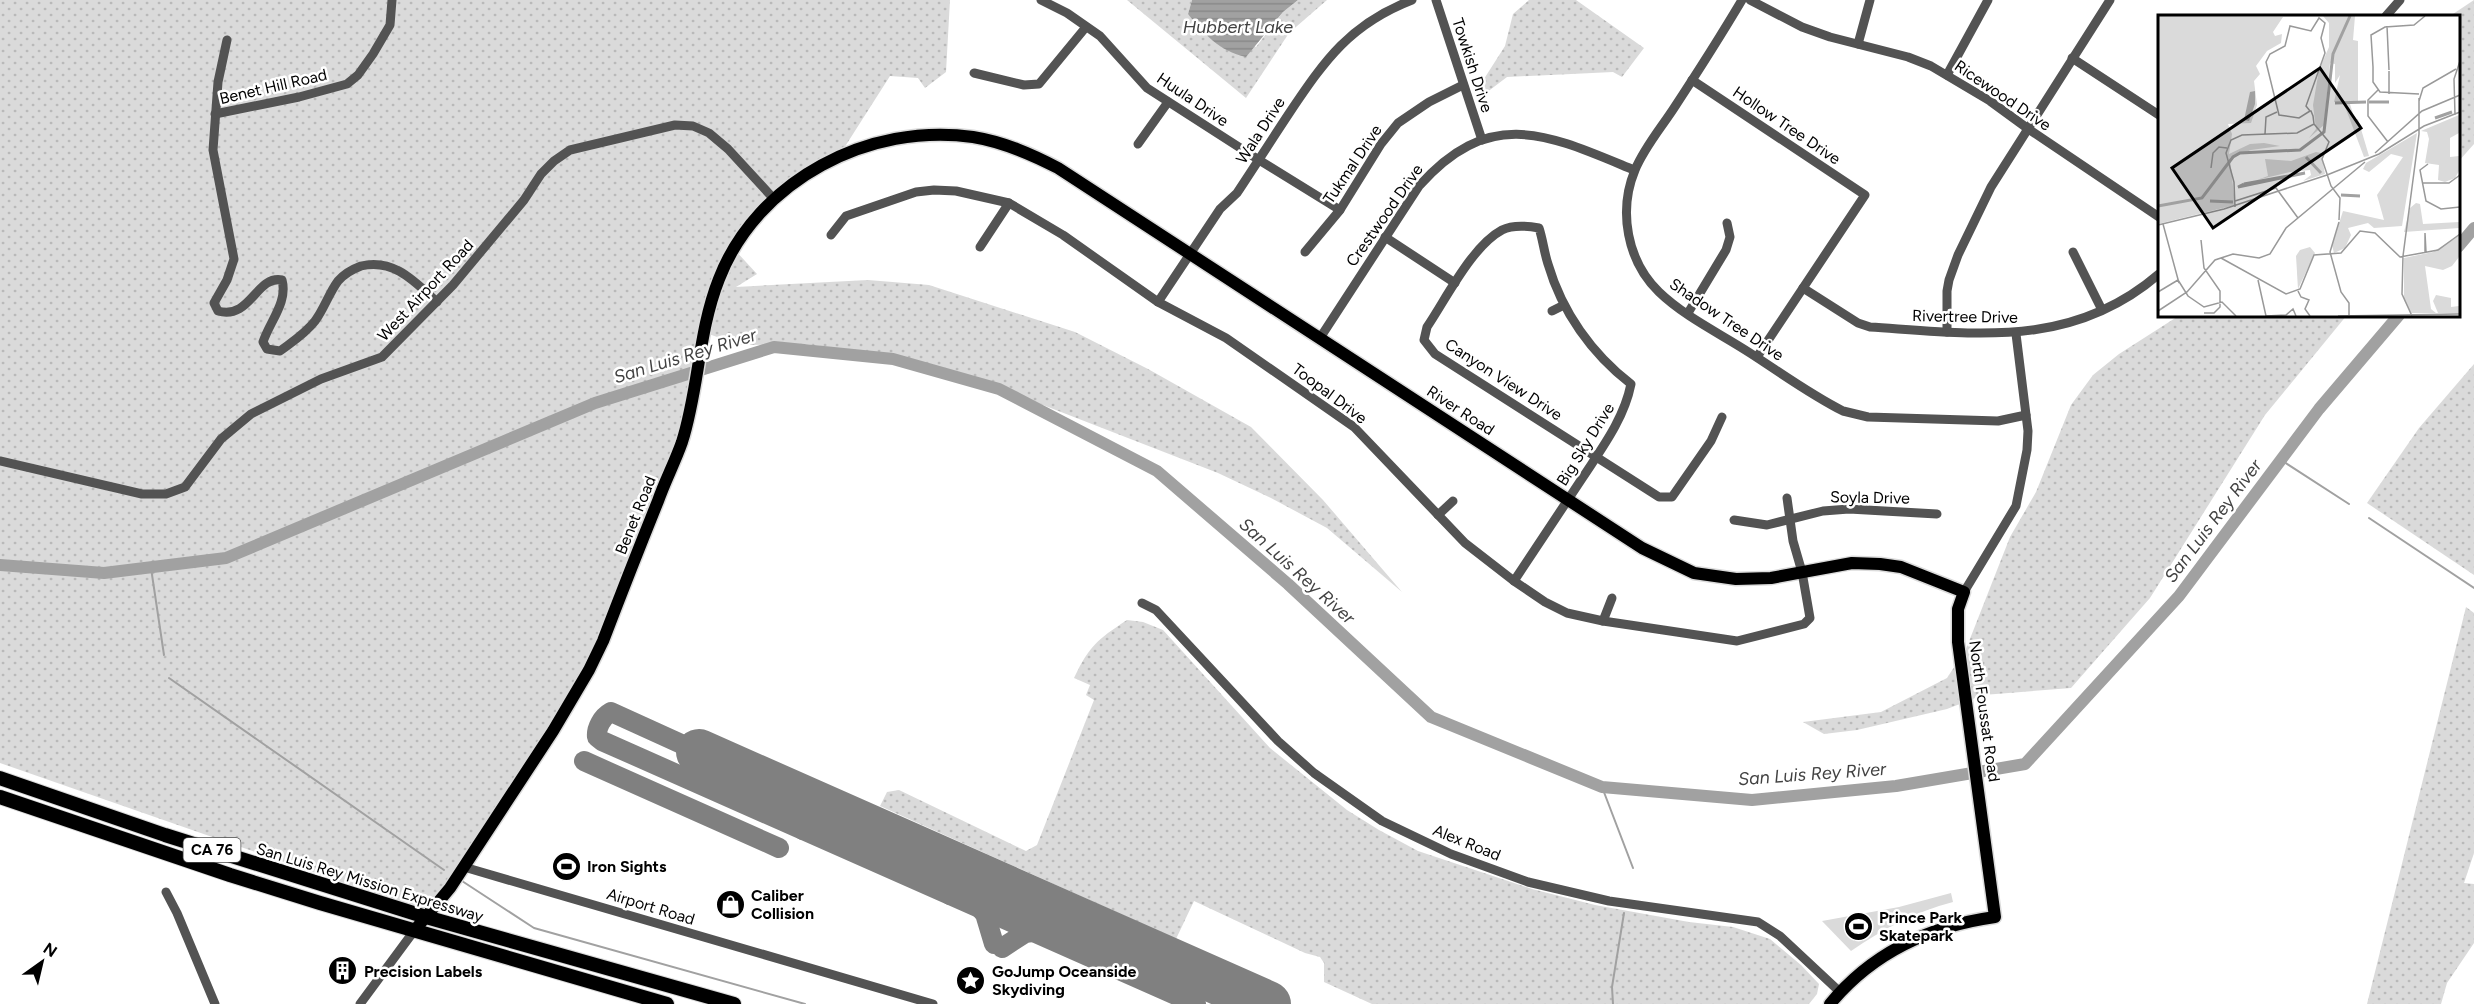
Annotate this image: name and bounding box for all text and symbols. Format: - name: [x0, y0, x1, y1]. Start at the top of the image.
- street label: Towkish Drive: [1448, 15, 1497, 115]
- inset map: [2158, 15, 2459, 316]
- water label: Hubbert Lake: [1183, 16, 1293, 38]
- street label: Ricewood Drive: [1951, 56, 2055, 135]
- street label: Benet Hill Road: [218, 65, 329, 108]
- street label: Huula Drive: [1153, 68, 1232, 131]
- street label: Hollow Tree Drive: [1729, 82, 1844, 169]
- street label: Wala Drive: [1232, 93, 1289, 167]
- street label: Tukmal Drive: [1319, 121, 1386, 207]
- street label: Crestwood Drive: [1342, 160, 1427, 270]
- street label: West Airport Road: [373, 236, 477, 345]
- street label: Shadow Tree Drive: [1666, 274, 1788, 365]
- street label: Rivertree Drive: [1912, 306, 2018, 327]
- water label: San Luis Rey River: [611, 324, 760, 388]
- street label: Canyon View Drive: [1442, 334, 1566, 424]
- street label: Toopal Drive: [1289, 359, 1371, 428]
- street label: River Road: [1423, 382, 1498, 439]
- street label: Big Sky Drive: [1553, 399, 1618, 489]
- water label: San Luis Rey River: [2160, 454, 2267, 587]
- street label: Benet Road: [611, 473, 660, 557]
- street label: Soyla Drive: [1830, 487, 1910, 508]
- water label: San Luis Rey River: [1235, 513, 1360, 629]
- street label: North Foussat Road: [1965, 639, 2004, 783]
- water label: San Luis Rey River: [1737, 758, 1888, 790]
- street label: Alex Road: [1430, 820, 1503, 865]
- road number: CA 76: [184, 838, 240, 862]
- street label: San Luis Rey Mission Expressway: [254, 839, 486, 926]
- sports icon: Iron Sights: [550, 850, 582, 882]
- place label: Iron Sights: [587, 857, 667, 876]
- street label: Airport Road: [605, 884, 697, 929]
- place label: Caliber Collision: [751, 886, 814, 923]
- shop icon: Caliber Collision: [714, 888, 746, 920]
- place label: Prince Park Skatepark: [1879, 908, 1962, 945]
- sports icon: Prince Park Skatepark: [1842, 910, 1874, 942]
- north arrow: [12, 932, 72, 992]
- text: N: [40, 939, 61, 961]
- building icon: Precision Labels: [327, 955, 359, 987]
- place label: Precision Labels: [364, 962, 483, 981]
- place label: GoJump Oceanside Skydiving: [992, 962, 1136, 999]
- place icon: GoJump Oceanside Skydiving: [955, 964, 987, 996]

